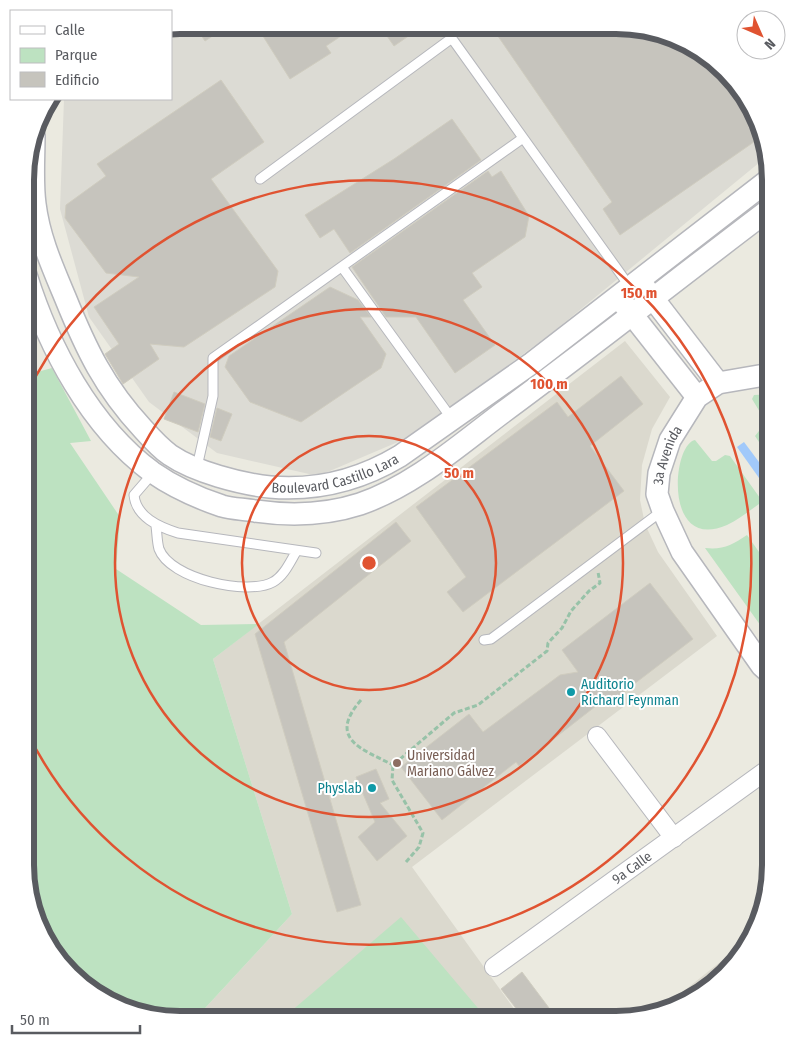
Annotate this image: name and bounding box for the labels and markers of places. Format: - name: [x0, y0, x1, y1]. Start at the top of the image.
- centre of rings: [360, 554, 378, 572]
- place label: Auditorio Richard Feynman: [581, 676, 679, 709]
- marker: Auditorio Richard Feynman: [565, 686, 577, 698]
- place label: Universidad Mariano Gálvez: [407, 747, 494, 780]
- marker: Universidad Mariano Gálvez: [391, 757, 403, 769]
- place label: Physlab: [318, 780, 362, 797]
- marker: Physlab: [366, 782, 378, 794]

